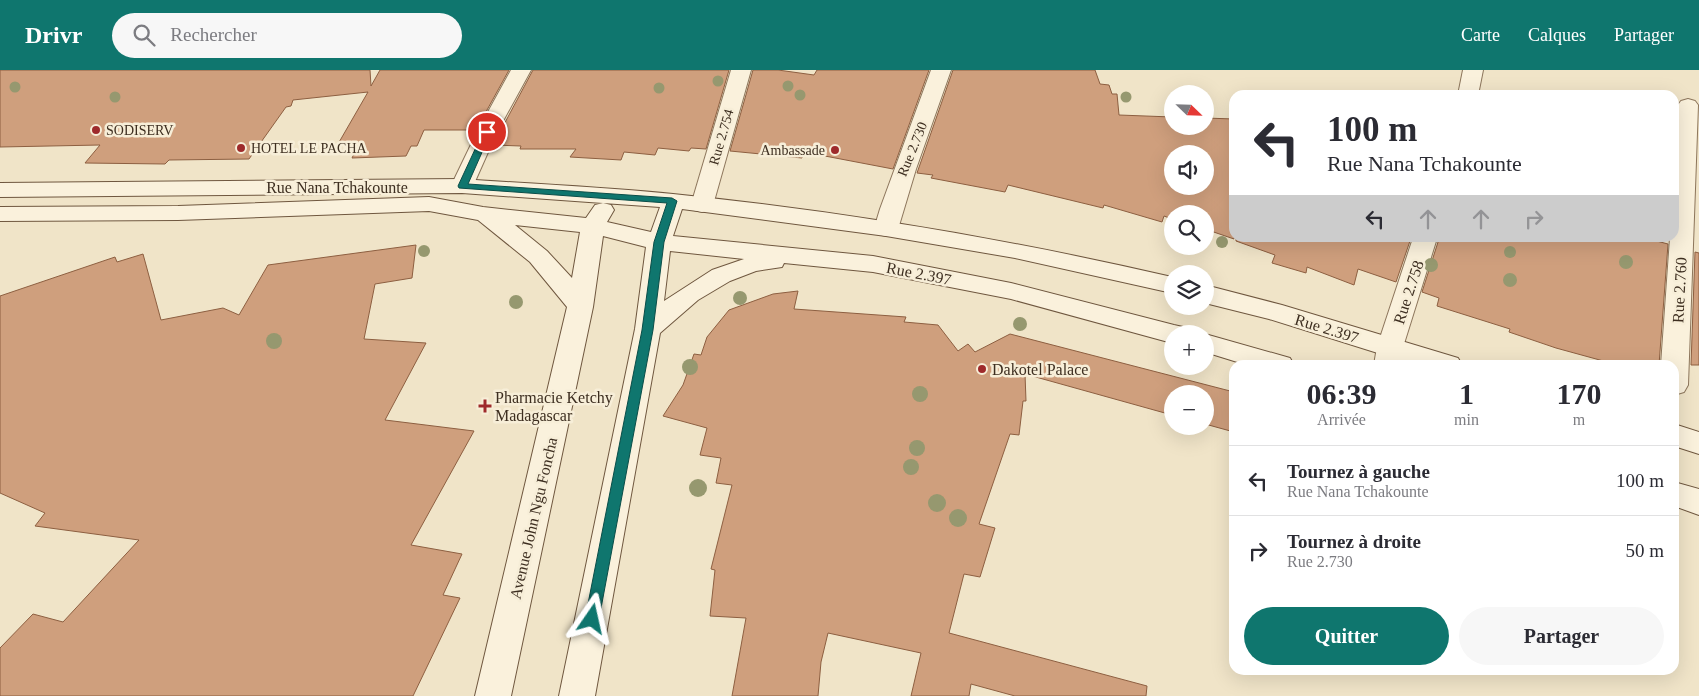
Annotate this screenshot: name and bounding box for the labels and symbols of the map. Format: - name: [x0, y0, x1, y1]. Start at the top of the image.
- north arrow: [1164, 85, 1214, 135]
- street label: Rue 2.754: [706, 107, 737, 167]
- pin: [466, 111, 508, 153]
- street label: Rue 2.730: [895, 120, 930, 179]
- place label: SODISERV: [106, 123, 173, 138]
- marker: SODISERV: [90, 124, 102, 136]
- place label: HOTEL LE PACHA: [251, 141, 368, 156]
- marker: HOTEL LE PACHA: [235, 142, 247, 154]
- place label: Ambassade: [760, 143, 825, 158]
- marker: Ambassade: [829, 144, 841, 156]
- street label: Rue Nana Tchakounte: [266, 179, 408, 196]
- street label: Rue 2.760: [1669, 257, 1690, 323]
- street label: Rue 2.758: [1390, 258, 1427, 326]
- street label: Rue 2.397: [885, 259, 953, 288]
- street label: Rue 2.397: [1293, 311, 1361, 346]
- place label: Dakotel Palace: [992, 361, 1088, 378]
- marker: Dakotel Palace: [976, 363, 988, 375]
- place label: Pharmacie Ketchy Madagascar: [495, 389, 613, 425]
- marker: Pharmacie Ketchy Madagascar: [479, 400, 491, 412]
- street label: Avenue John Ngu Foncha: [507, 436, 561, 601]
- position arrow: [565, 592, 617, 644]

